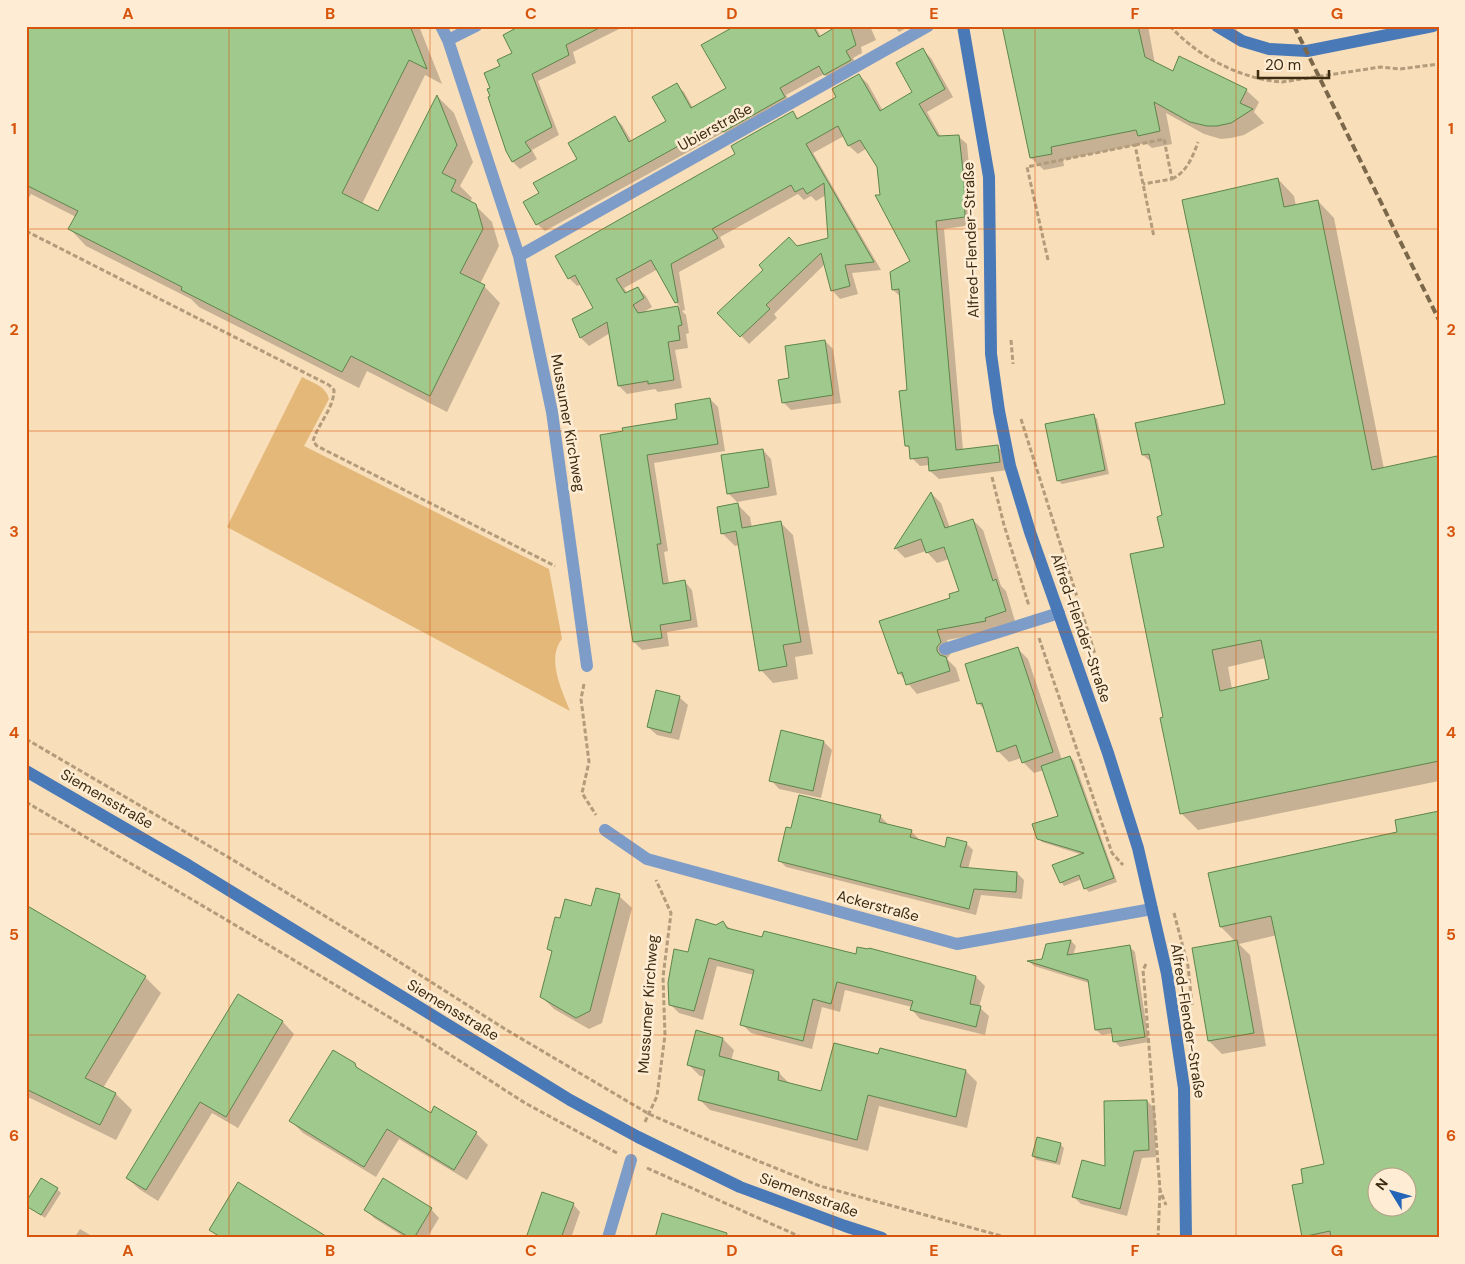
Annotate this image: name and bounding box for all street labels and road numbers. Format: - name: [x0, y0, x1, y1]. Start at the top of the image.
- street label: Ubierstraße: [674, 98, 756, 156]
- street label: Alfred-Flender-Straße: [958, 162, 984, 318]
- street label: Mussumer Kirchweg: [546, 353, 590, 493]
- street label: Alfred-Flender-Straße: [1046, 551, 1116, 705]
- street label: Siemensstraße: [57, 764, 157, 834]
- street label: Ackerstraße: [835, 885, 921, 927]
- street label: Mussumer Kirchweg: [633, 934, 663, 1074]
- street label: Alfred-Flender-Straße: [1166, 942, 1210, 1100]
- street label: Siemensstraße: [403, 975, 503, 1045]
- street label: Siemensstraße: [757, 1168, 861, 1222]

